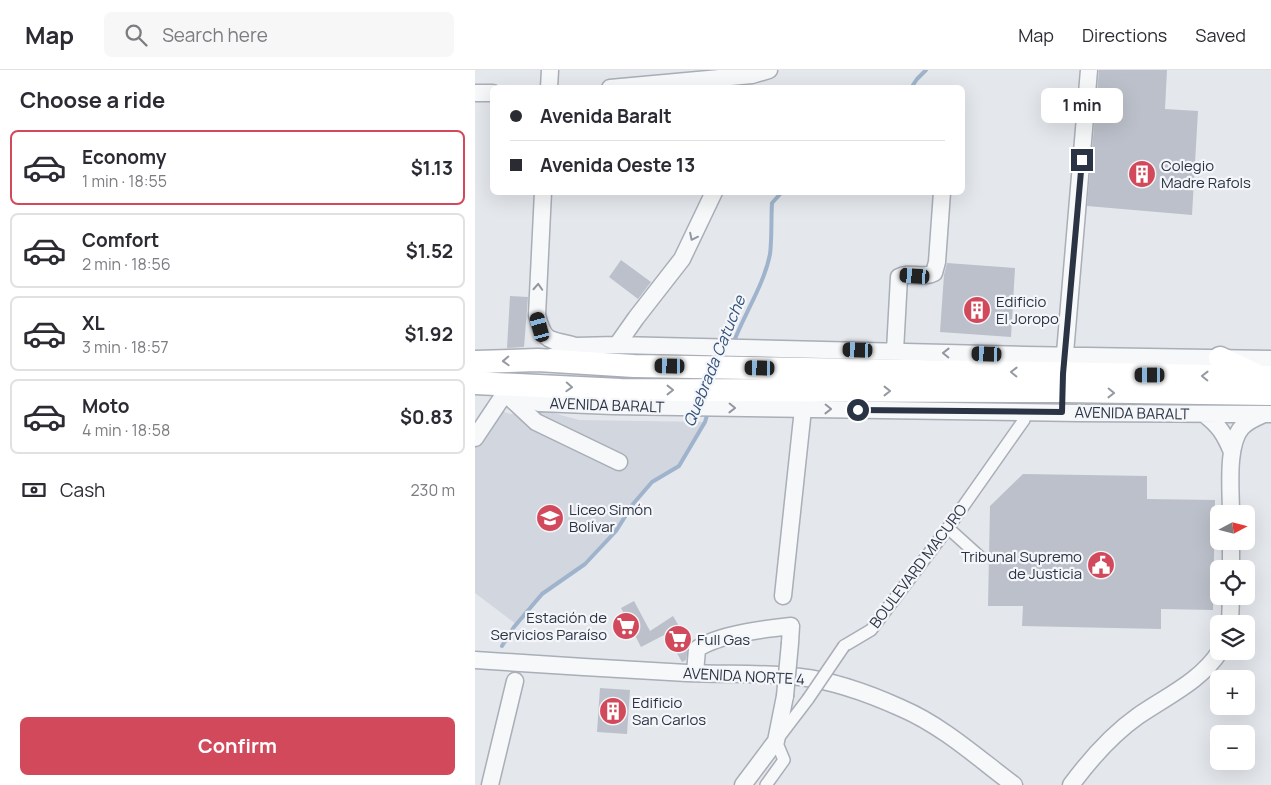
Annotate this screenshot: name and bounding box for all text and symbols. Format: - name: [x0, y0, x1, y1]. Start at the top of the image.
- search box: [104, 12, 454, 57]
- text: Map: [25, 18, 74, 51]
- icon: search: [122, 21, 150, 49]
- text: Search here: [162, 22, 268, 48]
- text: Map: [1018, 23, 1054, 47]
- text: Directions: [1082, 23, 1167, 47]
- text: Saved: [1195, 23, 1246, 47]
- text: Choose a ride: [20, 85, 165, 115]
- callout: 1 min: [1041, 88, 1123, 122]
- text: 1 min: [1062, 94, 1102, 116]
- text: Avenida Baralt: [540, 103, 672, 129]
- text: Economy: [82, 144, 166, 170]
- icon: car: [22, 145, 67, 190]
- route end: [1071, 149, 1093, 171]
- text: Avenida Oeste 13: [540, 152, 695, 178]
- text: $1.13: [411, 155, 453, 181]
- place label: Colegio Madre Rafols: [1161, 155, 1251, 193]
- building icon: Colegio Madre Rafols: [1127, 159, 1157, 189]
- text: 1 min · 18:55: [82, 170, 167, 192]
- text: Comfort: [82, 227, 159, 253]
- icon: car: [22, 228, 67, 273]
- one-way arrow: [689, 231, 699, 240]
- text: $1.52: [406, 238, 453, 264]
- text: 2 min · 18:56: [82, 253, 171, 275]
- car: [899, 267, 930, 285]
- one-way arrow: [533, 283, 544, 291]
- water label: Quebrada Catuche: [678, 291, 751, 430]
- place label: Edificio El Joropo: [996, 291, 1059, 329]
- building icon: Edificio El Joropo: [962, 295, 992, 325]
- text: XL: [82, 310, 105, 336]
- icon: car: [22, 311, 67, 356]
- car: [528, 311, 551, 343]
- text: $1.92: [405, 321, 453, 347]
- text: 3 min · 18:57: [82, 336, 168, 358]
- car: [842, 342, 873, 358]
- car: [971, 346, 1002, 362]
- one-way arrow: [942, 347, 950, 358]
- one-way arrow: [502, 356, 510, 366]
- car: [654, 358, 685, 374]
- car: [744, 360, 775, 376]
- one-way arrow: [1010, 367, 1018, 377]
- car: [1135, 368, 1165, 383]
- one-way arrow: [1201, 371, 1208, 381]
- one-way arrow: [565, 382, 573, 393]
- one-way arrow: [666, 385, 674, 395]
- one-way arrow: [884, 386, 891, 396]
- one-way arrow: [1107, 388, 1115, 398]
- text: Moto: [82, 393, 129, 419]
- street label: AVENIDA BARALT: [549, 393, 665, 417]
- icon: car: [22, 394, 67, 439]
- route start: [847, 399, 869, 421]
- street label: AVENIDA BARALT: [1074, 401, 1190, 425]
- one-way arrow: [728, 403, 736, 413]
- text: $0.83: [400, 404, 453, 430]
- one-way arrow: [824, 404, 832, 414]
- text: 4 min · 18:58: [82, 419, 170, 441]
- icon: cash: [20, 476, 48, 504]
- text: Cash: [60, 477, 105, 503]
- text: 230 m: [411, 479, 455, 501]
- place label: Liceo Simón Bolívar: [569, 499, 652, 537]
- street label: BOULEVARD MACURO: [864, 500, 972, 632]
- school or university icon: Liceo Simón Bolívar: [535, 503, 565, 533]
- north arrow: [1210, 505, 1255, 550]
- map controls: [1210, 505, 1255, 770]
- place label: Tribunal Supremo de Justicia: [961, 546, 1082, 584]
- public building icon: Tribunal Supremo de Justicia: [1086, 550, 1116, 580]
- button: locate: [1210, 560, 1255, 605]
- place label: Estación de Servicios Paraíso: [490, 607, 607, 645]
- supermarket icon: Estación de Servicios Paraíso: [611, 611, 641, 641]
- button: layers: [1210, 615, 1255, 660]
- supermarket icon: Full Gas: [663, 624, 693, 654]
- place label: Full Gas: [697, 629, 750, 650]
- street label: AVENIDA NORTE 4: [683, 662, 806, 690]
- button: +: [1210, 670, 1255, 715]
- place label: Edificio San Carlos: [632, 692, 706, 730]
- building icon: Edificio San Carlos: [598, 696, 628, 726]
- button: Confirm: [20, 717, 455, 775]
- button: −: [1210, 725, 1255, 770]

